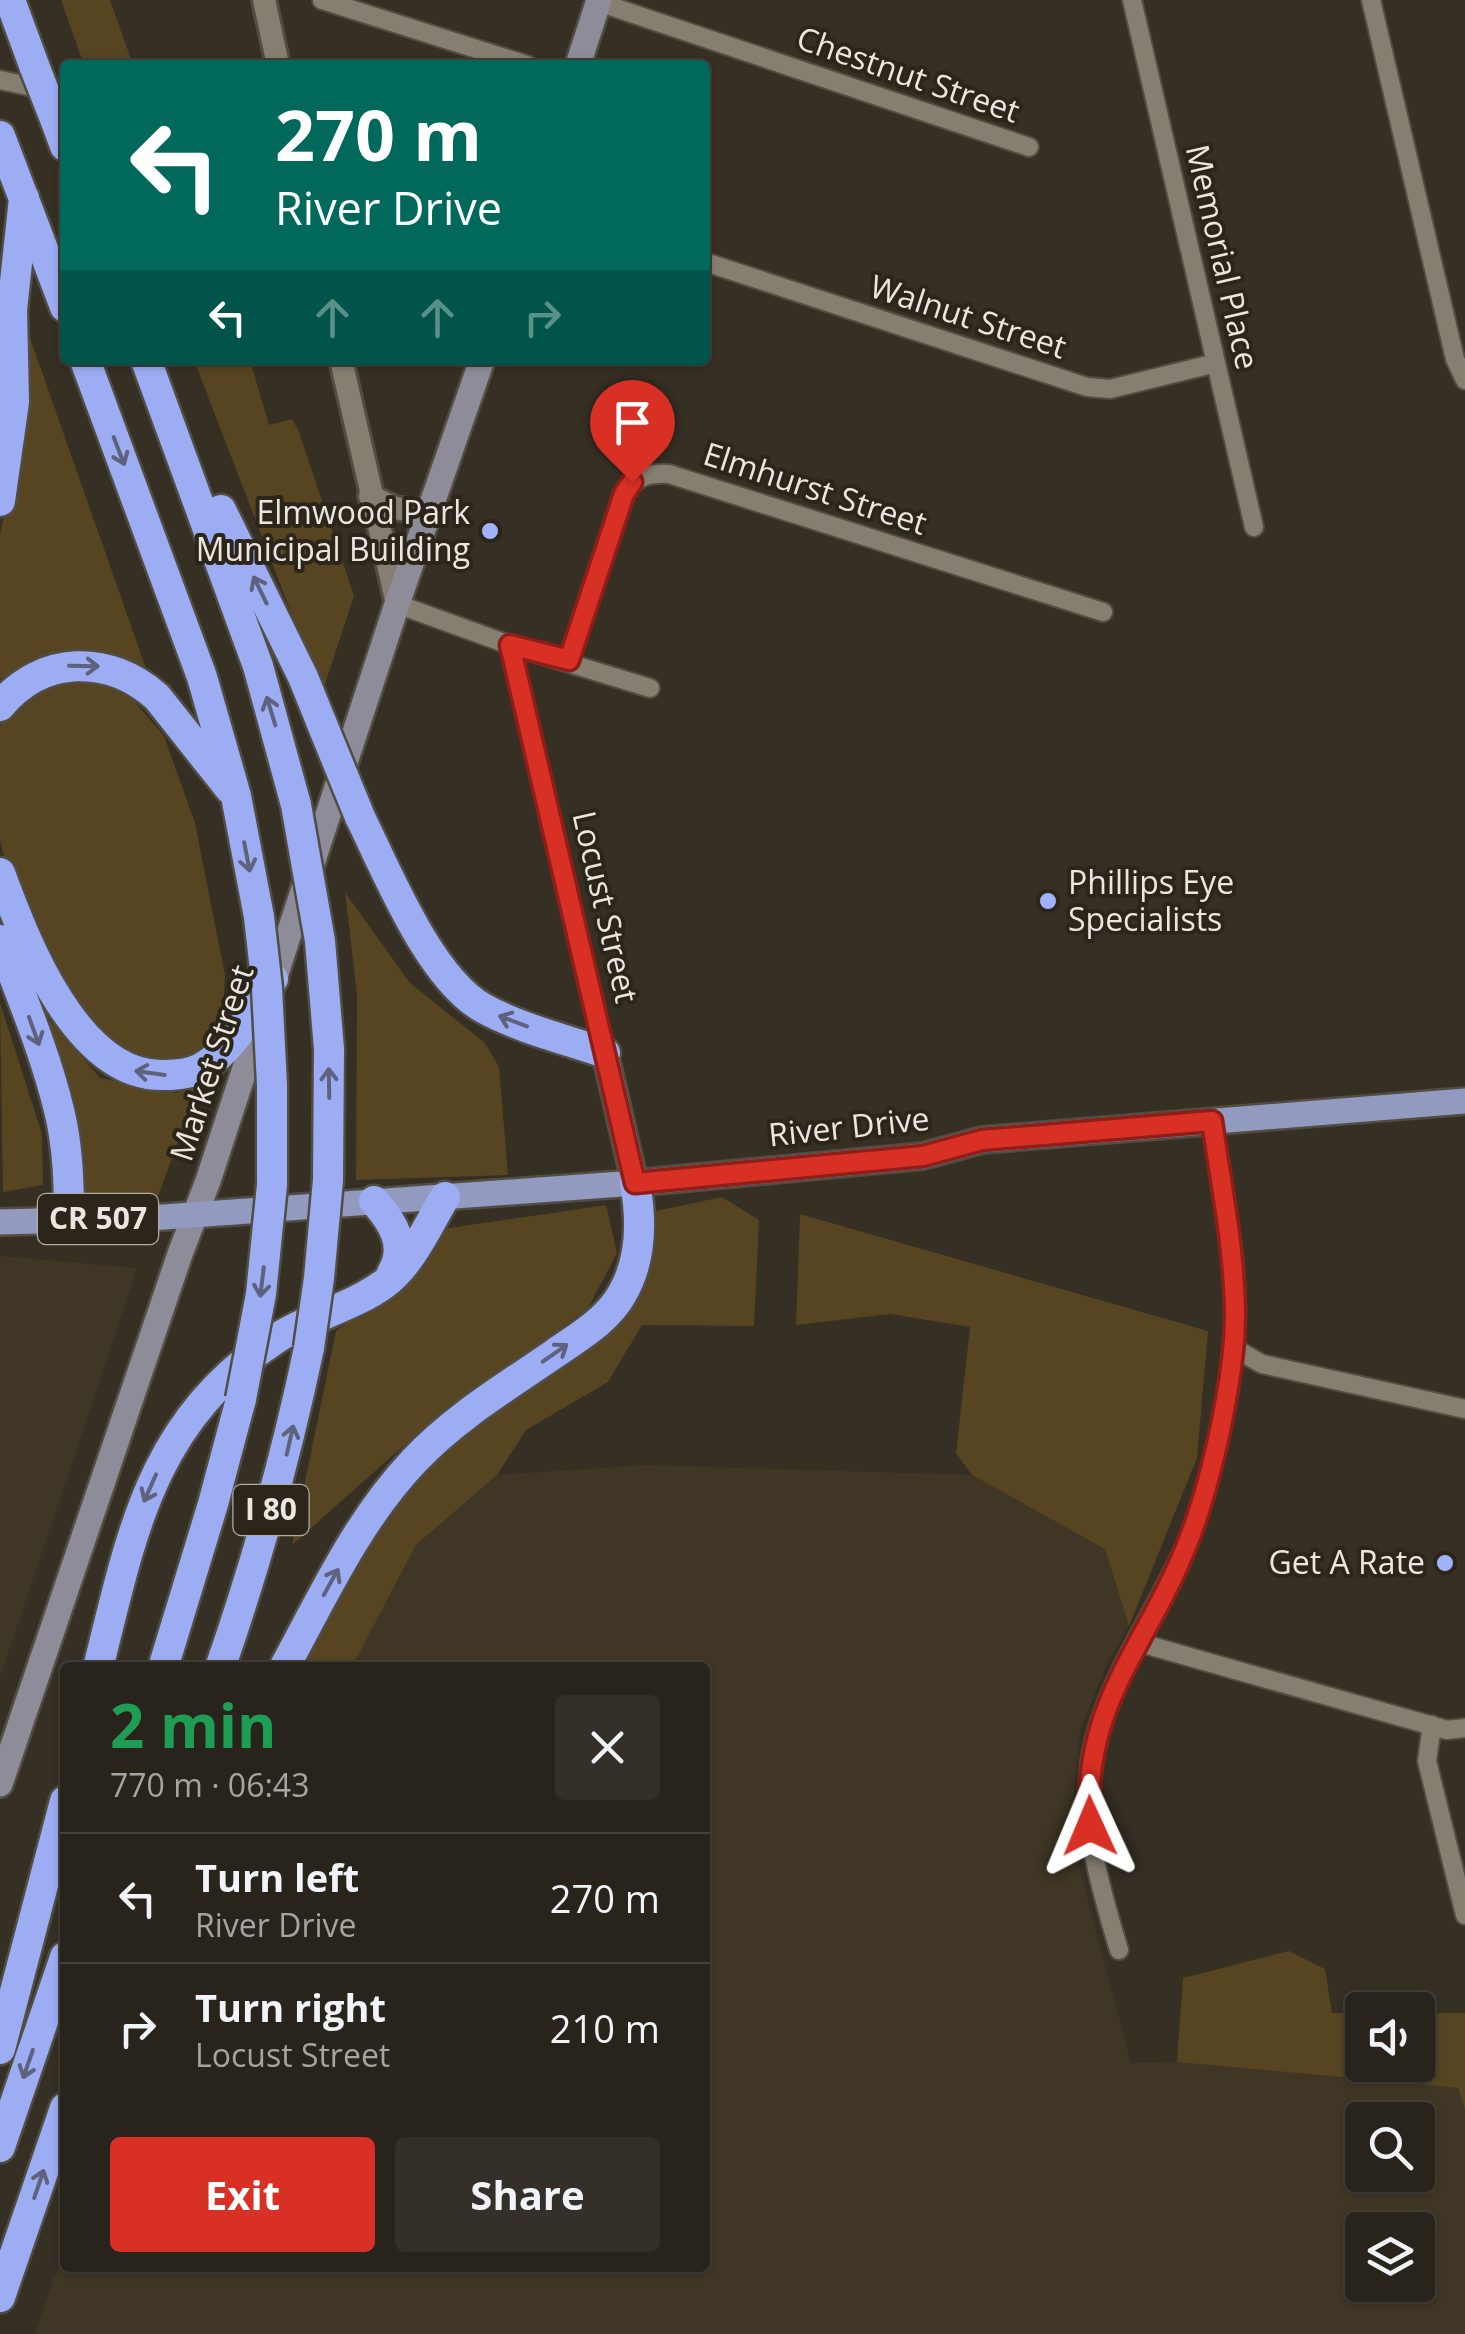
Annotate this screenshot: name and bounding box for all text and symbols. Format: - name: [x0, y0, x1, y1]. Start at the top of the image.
- street label: Chestnut Street: [791, 15, 1026, 132]
- text: 270 m: [275, 86, 482, 182]
- icon: left: [110, 100, 240, 230]
- street label: Memorial Place: [1177, 140, 1270, 373]
- text: River Drive: [275, 177, 502, 238]
- street label: Walnut Street: [865, 264, 1072, 368]
- icon: left: [200, 290, 255, 345]
- icon: ahead: [305, 290, 360, 345]
- icon: ahead: [410, 290, 465, 345]
- icon: right: [515, 290, 570, 345]
- pin: [590, 380, 675, 483]
- icon: arrive: [605, 395, 660, 450]
- street label: Elmhurst Street: [698, 431, 933, 544]
- one-way arrow: [111, 435, 129, 466]
- place label: Elmwood Park Municipal Building: [196, 490, 470, 570]
- marker: Elmwood Park Municipal Building: [479, 520, 501, 542]
- one-way arrow: [250, 575, 269, 605]
- one-way arrow: [68, 657, 100, 676]
- one-way arrow: [261, 696, 279, 727]
- street label: Locust Street: [564, 807, 649, 1007]
- one-way arrow: [239, 840, 258, 872]
- place label: Phillips Eye Specialists: [1068, 860, 1234, 940]
- marker: Phillips Eye Specialists: [1037, 890, 1059, 912]
- street label: Market Street: [159, 959, 262, 1166]
- one-way arrow: [499, 1010, 529, 1028]
- one-way arrow: [26, 1015, 44, 1046]
- one-way arrow: [134, 1063, 167, 1081]
- one-way arrow: [320, 1067, 339, 1099]
- street label: River Drive: [766, 1096, 931, 1155]
- road number: CR 507: [38, 1194, 158, 1244]
- one-way arrow: [252, 1265, 271, 1298]
- one-way arrow: [541, 1343, 568, 1364]
- one-way arrow: [281, 1425, 300, 1457]
- one-way arrow: [140, 1472, 158, 1503]
- road number: I 80: [234, 1485, 308, 1535]
- place label: Get A Rate: [1269, 1540, 1425, 1583]
- marker: Get A Rate: [1434, 1552, 1456, 1574]
- one-way arrow: [322, 1567, 341, 1597]
- text: 2 min: [110, 1684, 277, 1766]
- button: close: [555, 1695, 660, 1800]
- text: 770 m · 06:43: [110, 1763, 309, 1806]
- position arrow: [1038, 1774, 1142, 1878]
- text: Turn left: [195, 1851, 359, 1903]
- icon: left: [110, 1871, 165, 1926]
- text: 270 m: [550, 1872, 660, 1924]
- text: River Drive: [195, 1903, 357, 1946]
- text: Turn right: [195, 1981, 386, 2033]
- map controls: [1345, 1992, 1435, 2302]
- button: sound: [1345, 1992, 1435, 2082]
- icon: right: [110, 2001, 165, 2056]
- text: 210 m: [550, 2002, 660, 2054]
- text: Locust Street: [195, 2033, 390, 2076]
- one-way arrow: [18, 2047, 36, 2079]
- button: search: [1345, 2102, 1435, 2192]
- button: Exit: [110, 2137, 375, 2252]
- button: Share: [395, 2137, 660, 2252]
- one-way arrow: [31, 2169, 49, 2201]
- button: layers: [1345, 2212, 1435, 2302]

